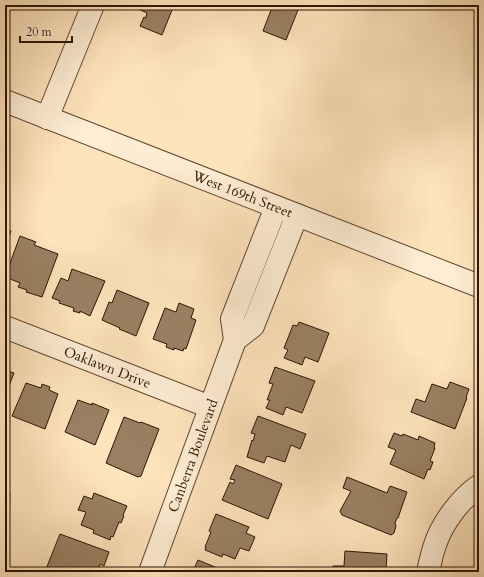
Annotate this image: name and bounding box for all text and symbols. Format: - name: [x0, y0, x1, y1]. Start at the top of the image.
- scale bar: [20, 18, 72, 44]
- text: 20 m: [26, 24, 53, 40]
- street label: West 169th Street: [189, 165, 296, 222]
- street label: Oaklawn Drive: [61, 341, 154, 393]
- street label: Canberra Boulevard: [163, 396, 222, 515]

